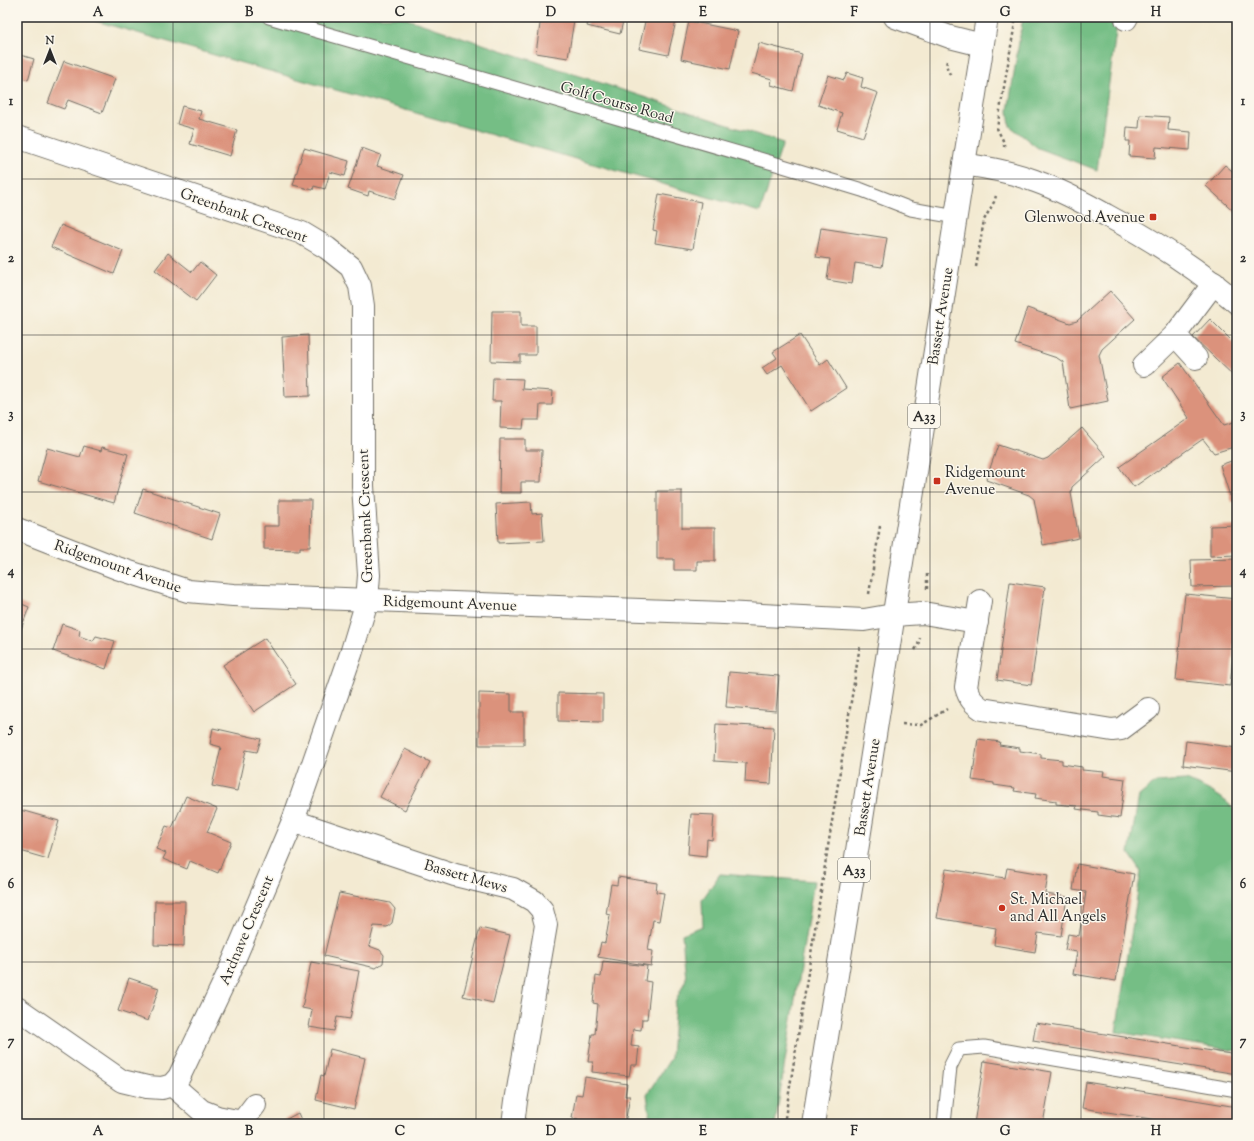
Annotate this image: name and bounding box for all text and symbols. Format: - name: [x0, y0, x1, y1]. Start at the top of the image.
- text: A: [93, 4, 104, 22]
- text: B: [245, 4, 254, 22]
- text: C: [395, 4, 405, 22]
- text: D: [546, 4, 556, 22]
- text: E: [699, 4, 707, 22]
- text: F: [850, 4, 858, 22]
- text: G: [1000, 4, 1011, 22]
- text: H: [1151, 4, 1162, 22]
- north arrow: [30, 30, 70, 70]
- text: N: [45, 33, 55, 49]
- street label: Golf Course Road: [558, 77, 676, 130]
- text: 1: [9, 93, 14, 111]
- text: 1: [1241, 93, 1246, 111]
- street label: Greenbank Crescent: [177, 184, 310, 249]
- place label: Glenwood Avenue: [1024, 208, 1145, 229]
- marker: Glenwood Avenue: [1148, 212, 1158, 222]
- text: 2: [8, 250, 15, 268]
- text: 2: [1240, 250, 1247, 268]
- street label: Bassett Avenue: [923, 266, 960, 367]
- road number: A33: [908, 404, 940, 428]
- text: 3: [8, 406, 14, 424]
- text: 3: [1240, 406, 1246, 424]
- street label: Greenbank Crescent: [354, 449, 379, 583]
- place label: Ridgemount Avenue: [945, 463, 1025, 501]
- marker: Ridgemount Avenue: [932, 476, 942, 486]
- street label: Ridgemount Avenue: [51, 536, 184, 599]
- text: 4: [7, 563, 15, 581]
- text: 4: [1239, 563, 1247, 581]
- street label: Ridgemount Avenue: [383, 592, 517, 617]
- text: 5: [8, 720, 14, 738]
- text: 5: [1240, 720, 1246, 738]
- street label: Bassett Avenue: [850, 737, 887, 838]
- street label: Bassett Mews: [421, 856, 510, 899]
- road number: A33: [838, 858, 870, 882]
- street label: Ardnave Crescent: [215, 873, 280, 989]
- text: 6: [8, 876, 15, 894]
- text: 6: [1240, 876, 1247, 894]
- place label: St. Michael and All Angels: [1010, 890, 1106, 928]
- marker: St. Michael and All Angels: [997, 903, 1007, 913]
- text: 7: [8, 1033, 15, 1051]
- text: 7: [1240, 1033, 1247, 1051]
- text: A: [93, 1123, 104, 1141]
- text: B: [245, 1123, 254, 1141]
- text: C: [395, 1123, 405, 1141]
- text: D: [546, 1123, 556, 1141]
- text: E: [699, 1123, 707, 1141]
- text: F: [850, 1123, 858, 1141]
- text: G: [1000, 1123, 1011, 1141]
- text: H: [1151, 1123, 1162, 1141]

